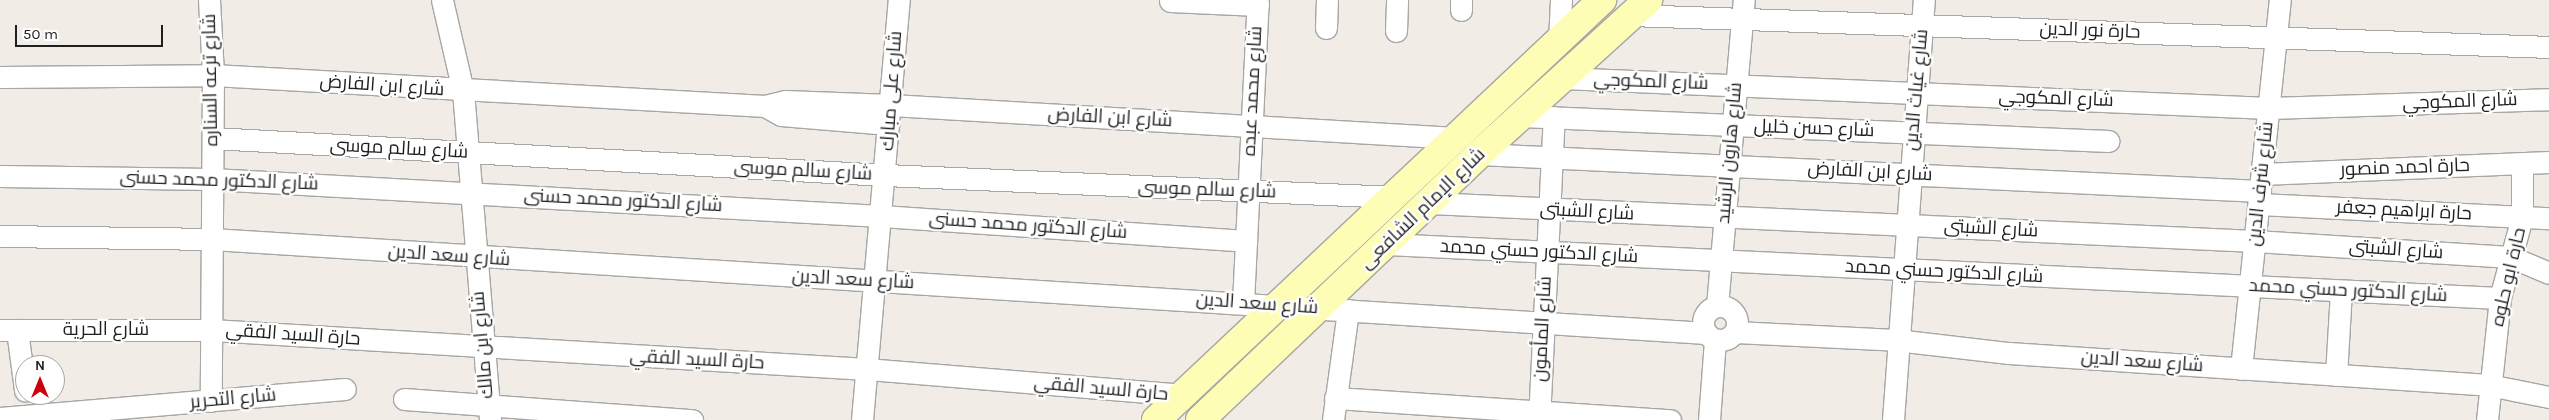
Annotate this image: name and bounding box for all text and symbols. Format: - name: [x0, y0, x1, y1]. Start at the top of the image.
- street label: شارع ترعه السناره: [198, 13, 224, 147]
- scale bar: [18, 15, 165, 47]
- street label: حارة نور الدين: [2039, 18, 2141, 44]
- text: 50 m: [23, 25, 58, 43]
- street label: شارع محمد عبده: [1238, 25, 1268, 157]
- street label: شارع غياث الدين: [1900, 28, 1934, 152]
- street label: شارع على مبارك: [876, 30, 908, 152]
- street label: شارع المكوجي: [1593, 69, 1709, 95]
- street label: شارع ابن الفارض: [319, 70, 445, 102]
- street label: شارع هارون الرشيد: [1712, 81, 1748, 225]
- street label: شارع المكوجي: [1998, 86, 2114, 112]
- street label: شارع المكوجي: [2402, 89, 2518, 115]
- street label: شارع ابن الفارض: [1047, 103, 1173, 133]
- street label: شارع حسن خليل: [1753, 115, 1875, 143]
- street label: شارع شرف الدين: [2243, 120, 2279, 248]
- street label: شارع سالم موسى: [329, 134, 469, 164]
- street label: شارع الإمام الشافعى: [1356, 143, 1490, 275]
- street label: حارة احمد منصور: [2340, 154, 2470, 182]
- street label: شارع سالم موسى: [733, 156, 873, 186]
- street label: شارع ابن الفارض: [1807, 157, 1933, 187]
- street label: شارع الدكتور محمد حسنى: [119, 166, 319, 196]
- street label: شارع سالم موسى: [1137, 176, 1277, 204]
- street label: شارع الدكتور محمد حسنى: [523, 184, 723, 218]
- street label: حارة ابراهيم جعفر: [2336, 196, 2472, 226]
- street label: شارع الشبتى: [1539, 198, 1635, 226]
- street label: شارع الدكتور محمد حسنى: [928, 208, 1128, 244]
- street label: شارع الشبتى: [1943, 215, 2039, 243]
- street label: حارة ابو حلوه: [2487, 225, 2531, 329]
- street label: شارع الدكتور حسني محمد: [1439, 235, 1639, 269]
- street label: شارع الشبتى: [2348, 235, 2444, 265]
- street label: شارع سعد الدين: [387, 240, 511, 272]
- street label: شارع الدكتور حسني محمد: [1844, 255, 2044, 289]
- street label: شارع سعد الدين: [791, 265, 915, 295]
- street label: شارع الدكتور حسني محمد: [2248, 274, 2448, 308]
- street label: شارع المأمون: [1529, 276, 1557, 382]
- street label: شارع سعد الدين: [1195, 288, 1319, 320]
- street label: شارع ابن مالك: [467, 290, 499, 400]
- street label: شارع الحرية: [63, 319, 149, 341]
- street label: حارة السيد الفقي: [225, 319, 361, 351]
- street label: حارة السيد الفقي: [629, 345, 765, 375]
- street label: شارع سعد الدين: [2080, 346, 2204, 378]
- north arrow: [15, 355, 65, 405]
- text: N: [35, 357, 45, 374]
- street label: حارة السيد الفقي: [1033, 372, 1169, 406]
- street label: شارع التحرير: [189, 384, 277, 414]

